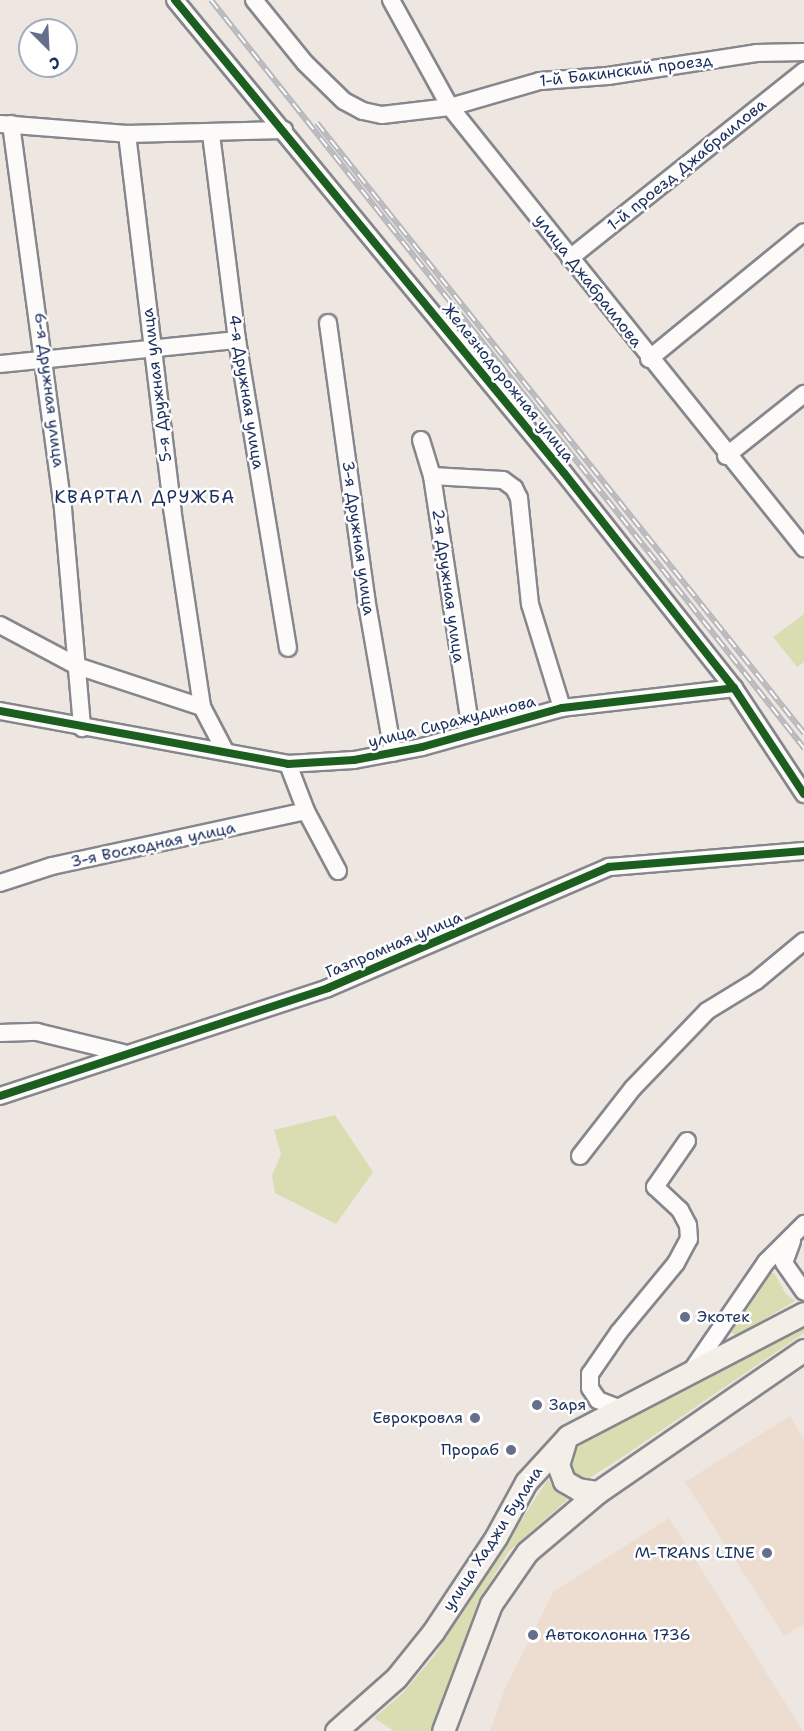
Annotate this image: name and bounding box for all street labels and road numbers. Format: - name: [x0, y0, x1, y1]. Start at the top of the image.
- street label: 1-й Бакинский проезд: [538, 51, 714, 91]
- street label: 1-й проезд Джабраилова: [604, 95, 770, 235]
- street label: улица Джабраилова: [530, 211, 646, 351]
- street label: Железнодорожная улица: [438, 300, 578, 466]
- street label: 5-я Дружная улица: [138, 307, 176, 463]
- street label: 6-я Дружная улица: [30, 311, 68, 469]
- street label: 4-я Дружная улица: [224, 313, 268, 471]
- street label: 3-я Дружная улица: [338, 459, 378, 617]
- street label: 2-я Дружная улица: [428, 508, 468, 664]
- street label: улица Сиражудинова: [366, 692, 538, 752]
- street label: 3-я Восходная улица: [69, 818, 237, 872]
- street label: Газпромная улица: [323, 908, 465, 982]
- street label: улица Хаджи Булача: [439, 1463, 547, 1615]

